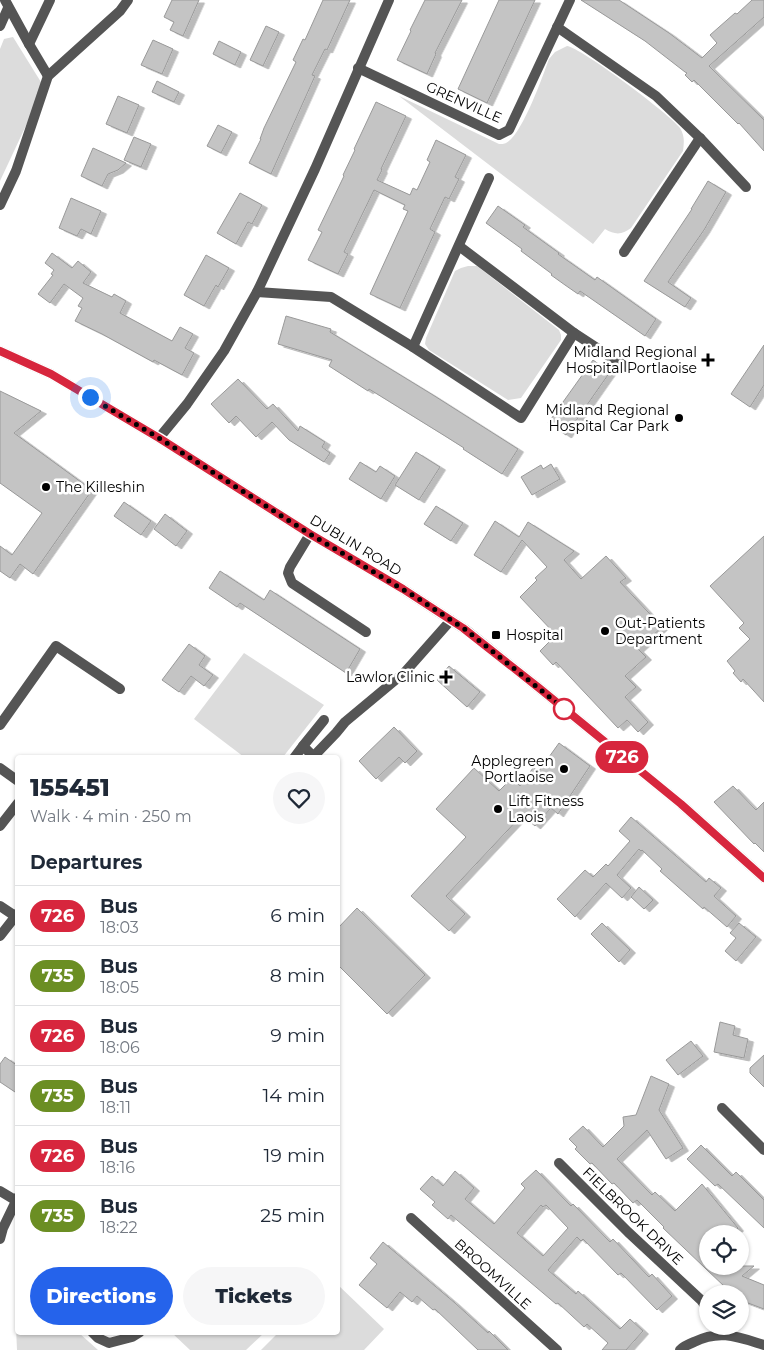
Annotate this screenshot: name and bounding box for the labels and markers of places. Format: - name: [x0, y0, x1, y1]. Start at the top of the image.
- place label: Midland Regional Hospital Portlaoise: [566, 343, 697, 377]
- marker: Midland Regional Hospital Portlaoise: [701, 353, 715, 367]
- place label: Midland Regional Hospital Car Park: [546, 401, 670, 435]
- marker: Midland Regional Hospital Car Park: [673, 412, 685, 424]
- place label: The Killeshin: [56, 478, 145, 496]
- marker: The Killeshin: [40, 481, 52, 493]
- place label: Out-Patients Department: [615, 614, 705, 648]
- marker: Out-Patients Department: [599, 625, 611, 637]
- place label: Hospital: [506, 626, 564, 644]
- marker: Hospital: [490, 629, 502, 641]
- place label: Lawlor Clinic: [346, 668, 435, 686]
- marker: Lawlor Clinic: [439, 670, 453, 684]
- unlabelled marker: [553, 698, 575, 720]
- place label: Applegreen Portlaoise: [471, 752, 554, 786]
- marker: Applegreen Portlaoise: [558, 763, 570, 775]
- place label: Lift Fitness Laois: [508, 792, 584, 826]
- marker: Lift Fitness Laois: [492, 803, 504, 815]

